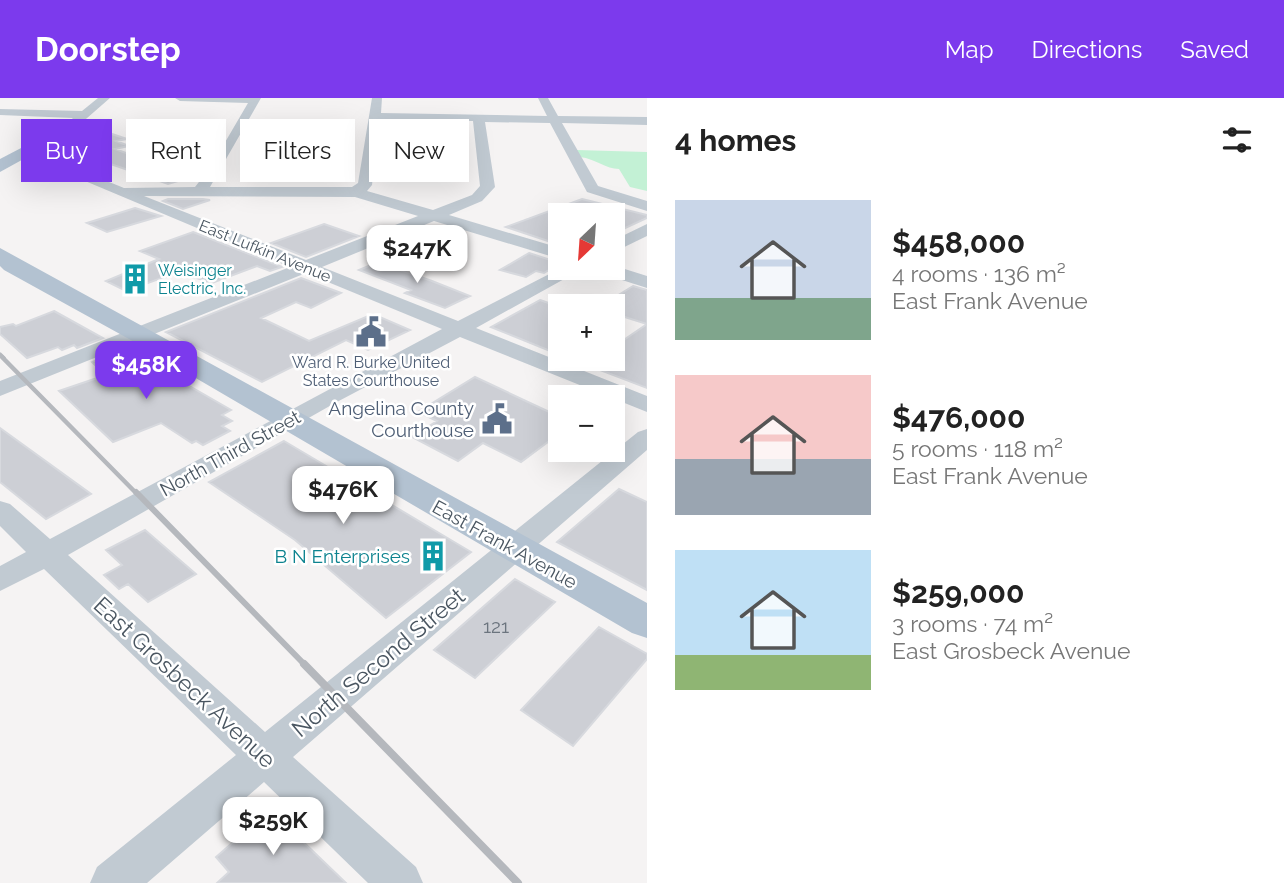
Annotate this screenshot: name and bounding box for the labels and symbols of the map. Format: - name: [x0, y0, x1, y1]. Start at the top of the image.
- north arrow: [548, 203, 625, 280]
- street label: East Lufkin Avenue: [196, 216, 334, 286]
- pin: $247K: [368, 226, 466, 285]
- place label: Weisinger Electric, Inc.: [158, 261, 246, 298]
- building icon: Weisinger Electric, Inc.: [118, 262, 152, 296]
- public building icon: Ward R. Burke United States Courthouse: [354, 315, 388, 349]
- pin: $458K: [97, 342, 195, 401]
- place label: Ward R. Burke United States Courthouse: [292, 353, 450, 390]
- place label: Angelina County Courthouse: [328, 397, 474, 441]
- public building icon: Angelina County Courthouse: [480, 402, 514, 436]
- street label: North Third Street: [156, 405, 304, 501]
- pin: $476K: [294, 466, 392, 526]
- street label: East Frank Avenue: [429, 495, 581, 593]
- building icon: B N Enterprises: [416, 539, 450, 573]
- place label: B N Enterprises: [274, 545, 410, 567]
- street label: North Second Street: [286, 582, 470, 742]
- street label: East Grosbeck Avenue: [89, 591, 281, 773]
- house number: 121: [483, 615, 509, 637]
- pin: $259K: [224, 798, 322, 857]

